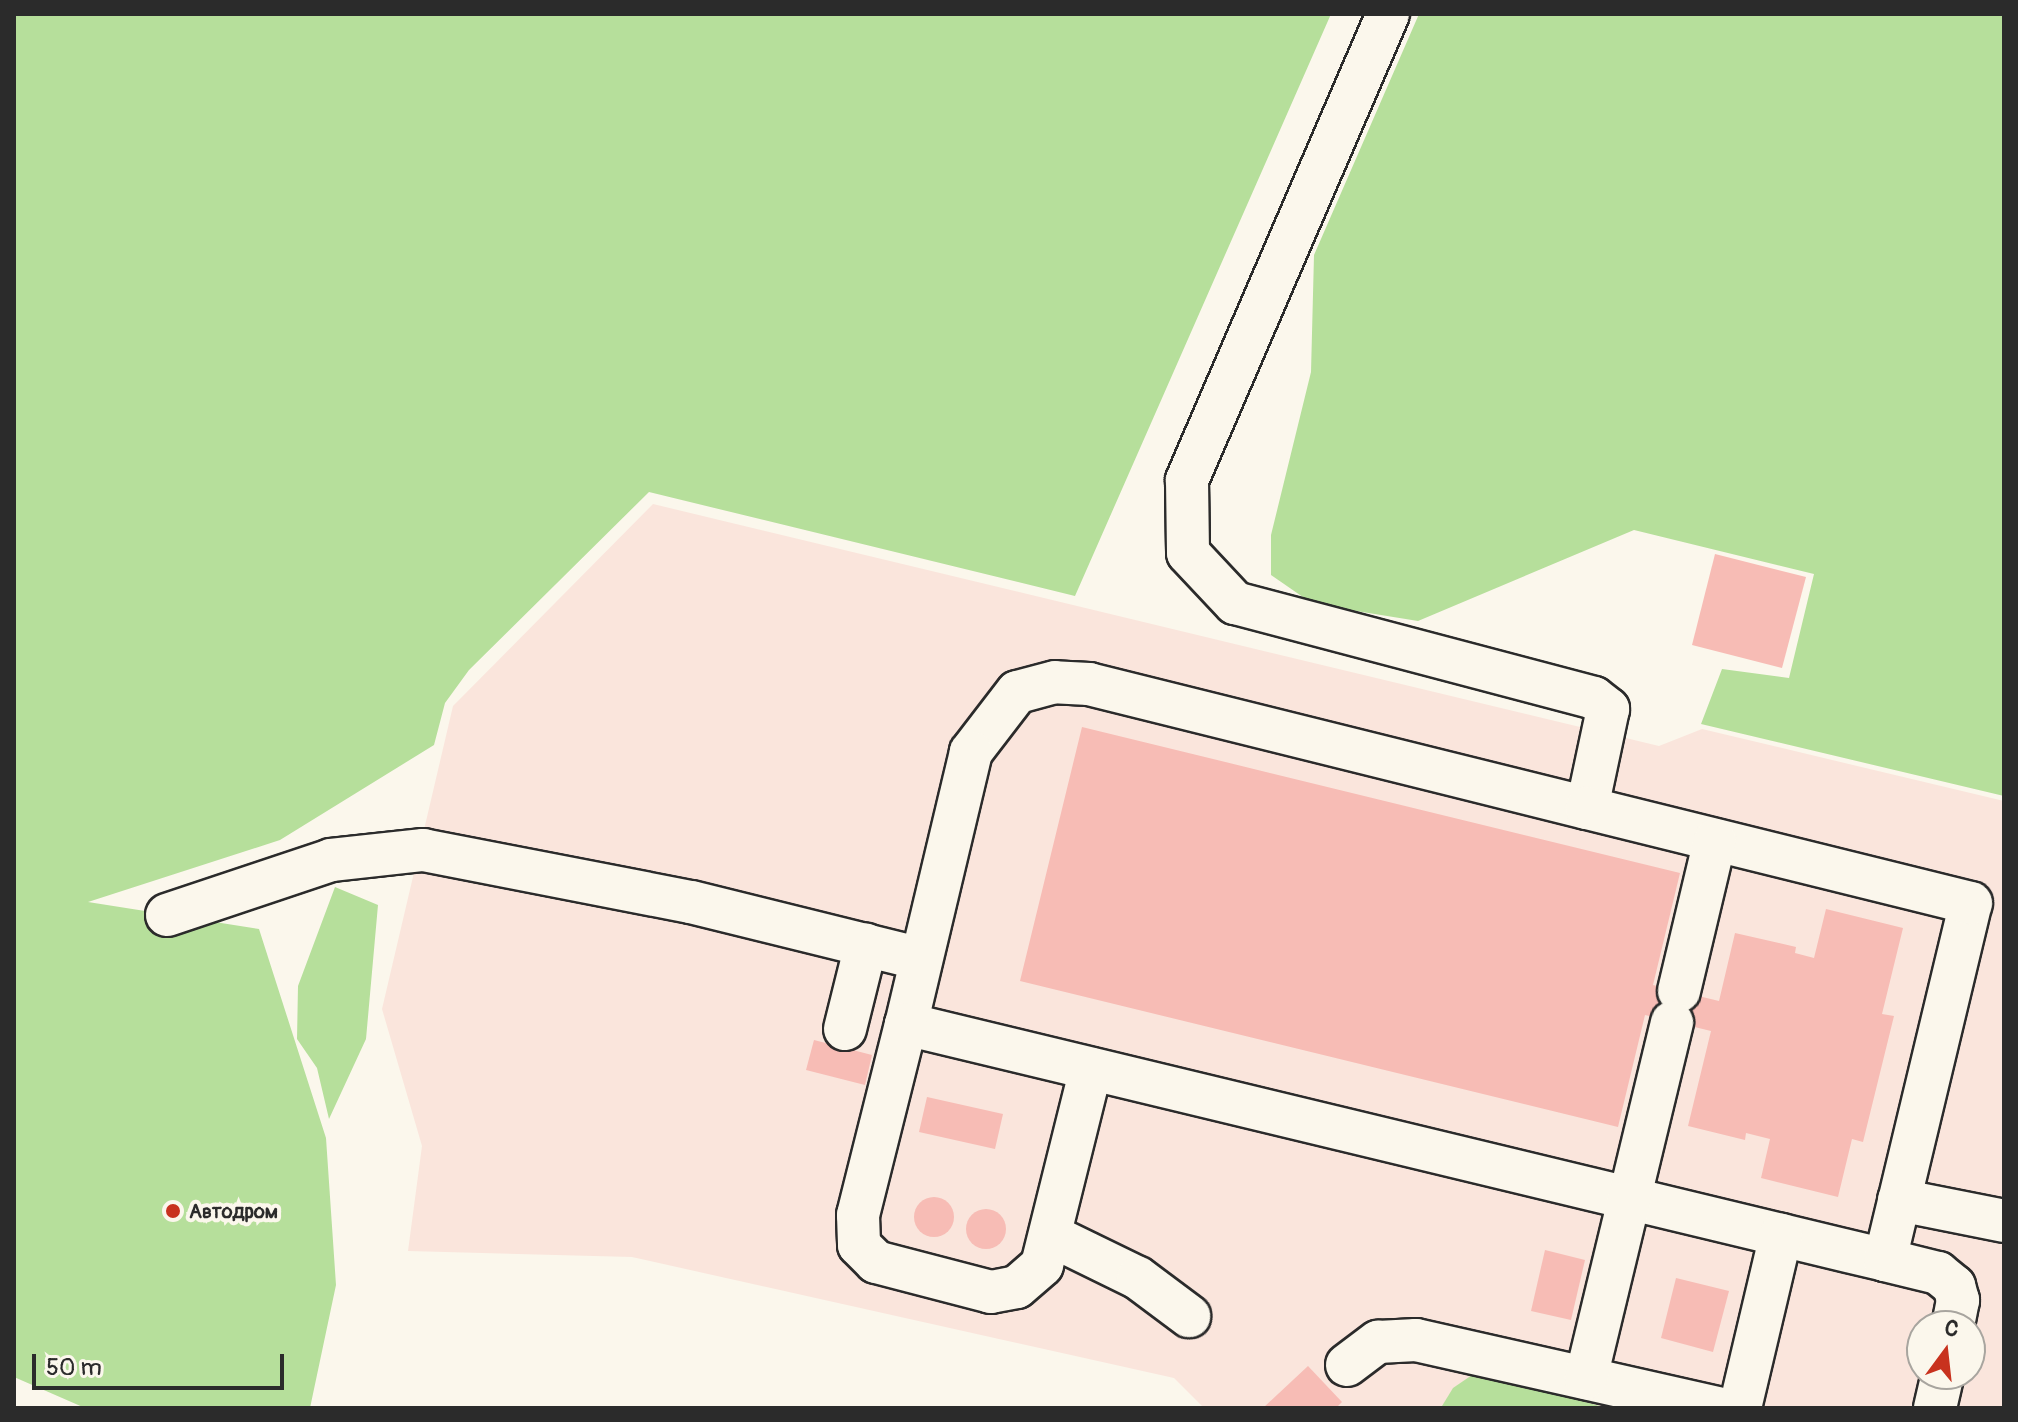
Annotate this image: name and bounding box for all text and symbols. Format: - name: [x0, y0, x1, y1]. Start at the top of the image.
- place label: Автодром: [189, 1199, 278, 1223]
- marker: Автодром: [164, 1202, 182, 1220]
- north arrow: [1906, 1310, 1986, 1390]
- text: С: [1942, 1313, 1962, 1344]
- scale bar: [36, 1338, 288, 1388]
- text: 50 m: [46, 1353, 102, 1382]

